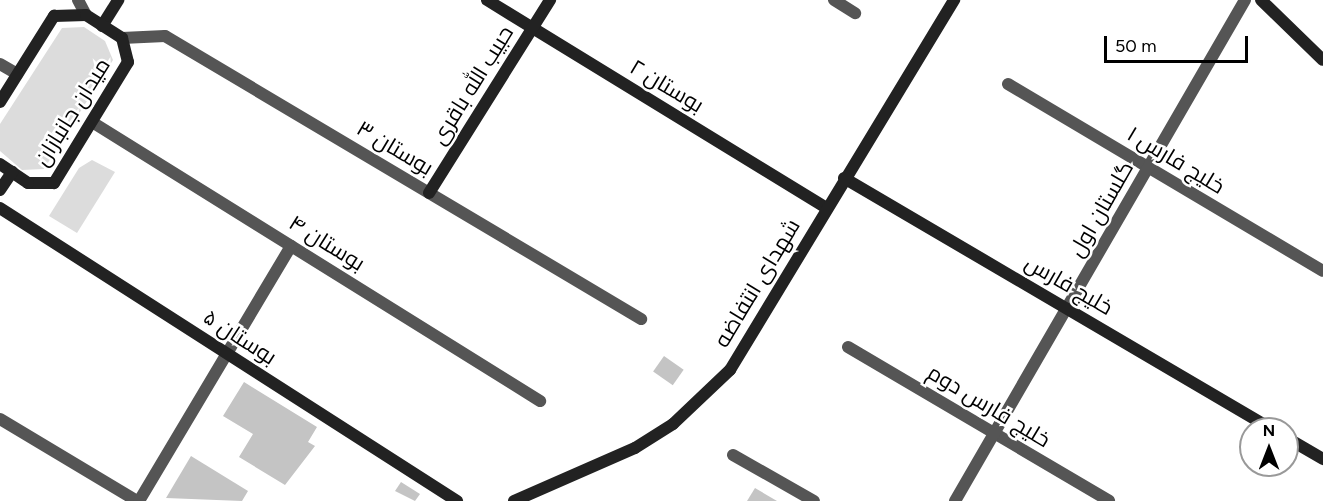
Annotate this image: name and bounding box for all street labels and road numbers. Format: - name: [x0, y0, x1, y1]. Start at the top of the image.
- street label: حبیب الله باقری: [425, 21, 519, 149]
- street label: میدان جانبازان: [28, 53, 116, 171]
- street label: بوستان ۲: [625, 54, 709, 118]
- street label: بوستان ۳: [352, 115, 438, 181]
- street label: خلیج فارس ۱: [1122, 121, 1230, 199]
- street label: گلستان اول: [1063, 156, 1139, 262]
- street label: بوستان ۴: [284, 209, 370, 277]
- street label: شهدای انتفاضه: [708, 214, 806, 352]
- street label: خلیج فارس: [1020, 249, 1118, 321]
- street label: بوستان ۵: [198, 304, 282, 370]
- street label: خلیج فارس دوم: [923, 359, 1055, 453]

